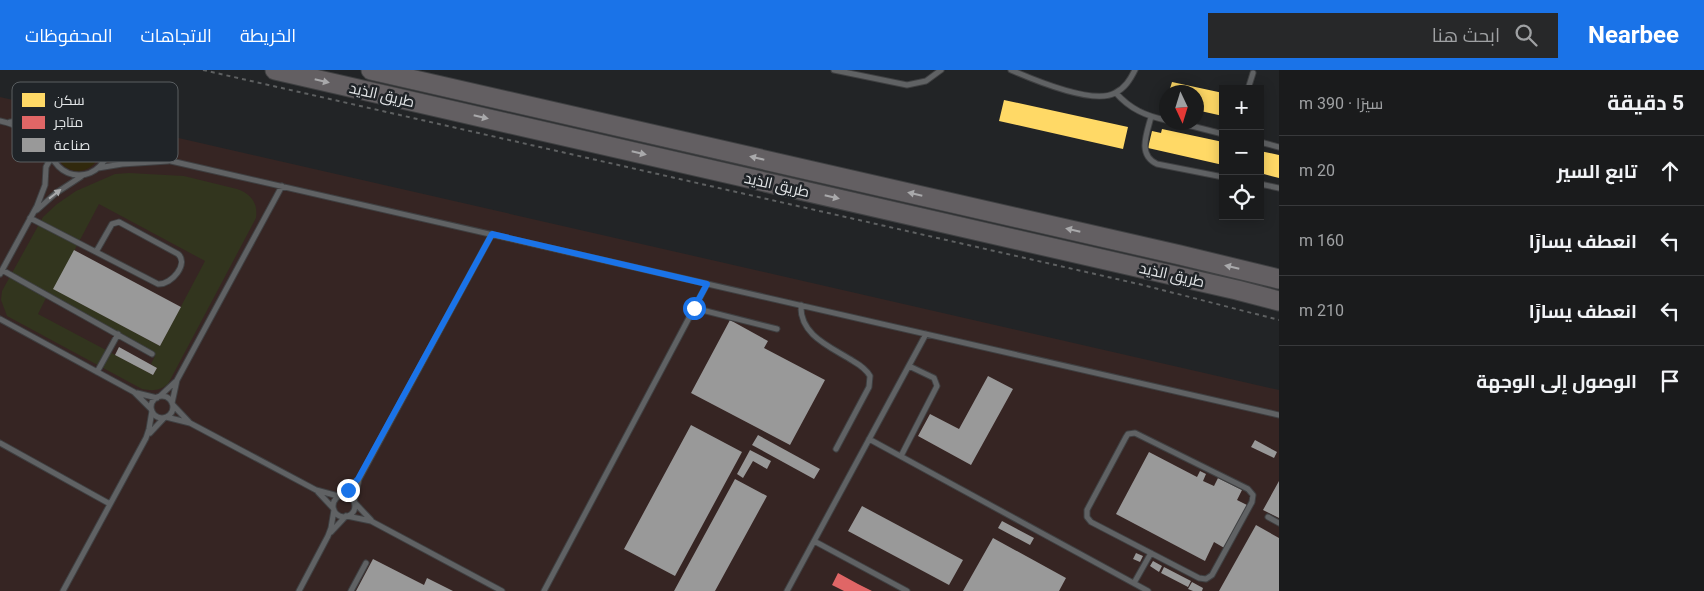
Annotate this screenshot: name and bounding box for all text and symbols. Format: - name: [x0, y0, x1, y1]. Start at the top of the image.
- search box: [1208, 13, 1558, 58]
- icon: search: [1512, 21, 1540, 49]
- text: Nearbee: [1588, 21, 1679, 49]
- text: ابحث هنا: [1432, 24, 1500, 47]
- text: المحفوظات: [25, 25, 113, 46]
- text: الاتجاهات: [141, 25, 212, 46]
- text: الخريطة: [240, 25, 296, 46]
- one-way arrow: [315, 77, 330, 85]
- street label: طريق الذيد: [347, 79, 416, 112]
- legend: [12, 82, 178, 162]
- north arrow: [1159, 85, 1204, 130]
- map controls: [1219, 85, 1264, 220]
- button: +: [1219, 85, 1264, 130]
- text: 5 دقيقة: [1607, 91, 1684, 115]
- text: سكن: [54, 92, 85, 108]
- text: سيرًا · 390 m: [1299, 94, 1383, 113]
- one-way arrow: [473, 113, 488, 121]
- text: متاجر: [53, 114, 83, 130]
- button: −: [1219, 130, 1264, 175]
- text: صناعة: [54, 137, 90, 153]
- one-way arrow: [632, 149, 647, 157]
- one-way arrow: [749, 154, 764, 162]
- icon: ahead: [1656, 157, 1684, 185]
- text: تابع السير: [1557, 160, 1637, 183]
- text: 20 m: [1299, 161, 1335, 180]
- street label: طريق الذيد: [742, 169, 811, 202]
- button: locate: [1219, 175, 1264, 220]
- one-way arrow: [48, 188, 61, 199]
- one-way arrow: [908, 190, 923, 198]
- one-way arrow: [824, 193, 839, 201]
- one-way arrow: [1066, 226, 1081, 234]
- icon: left: [1656, 227, 1684, 255]
- text: انعطف يسارًا: [1529, 230, 1637, 253]
- text: 160 m: [1299, 231, 1344, 250]
- street label: طريق الذيد: [1137, 259, 1206, 292]
- one-way arrow: [1224, 263, 1239, 271]
- route start: [683, 297, 706, 320]
- icon: left: [1656, 297, 1684, 325]
- text: انعطف يسارًا: [1529, 300, 1637, 323]
- text: 210 m: [1299, 301, 1344, 320]
- icon: arrive: [1656, 367, 1684, 395]
- text: الوصول إلى الوجهة: [1476, 370, 1637, 393]
- route end: [337, 479, 360, 502]

